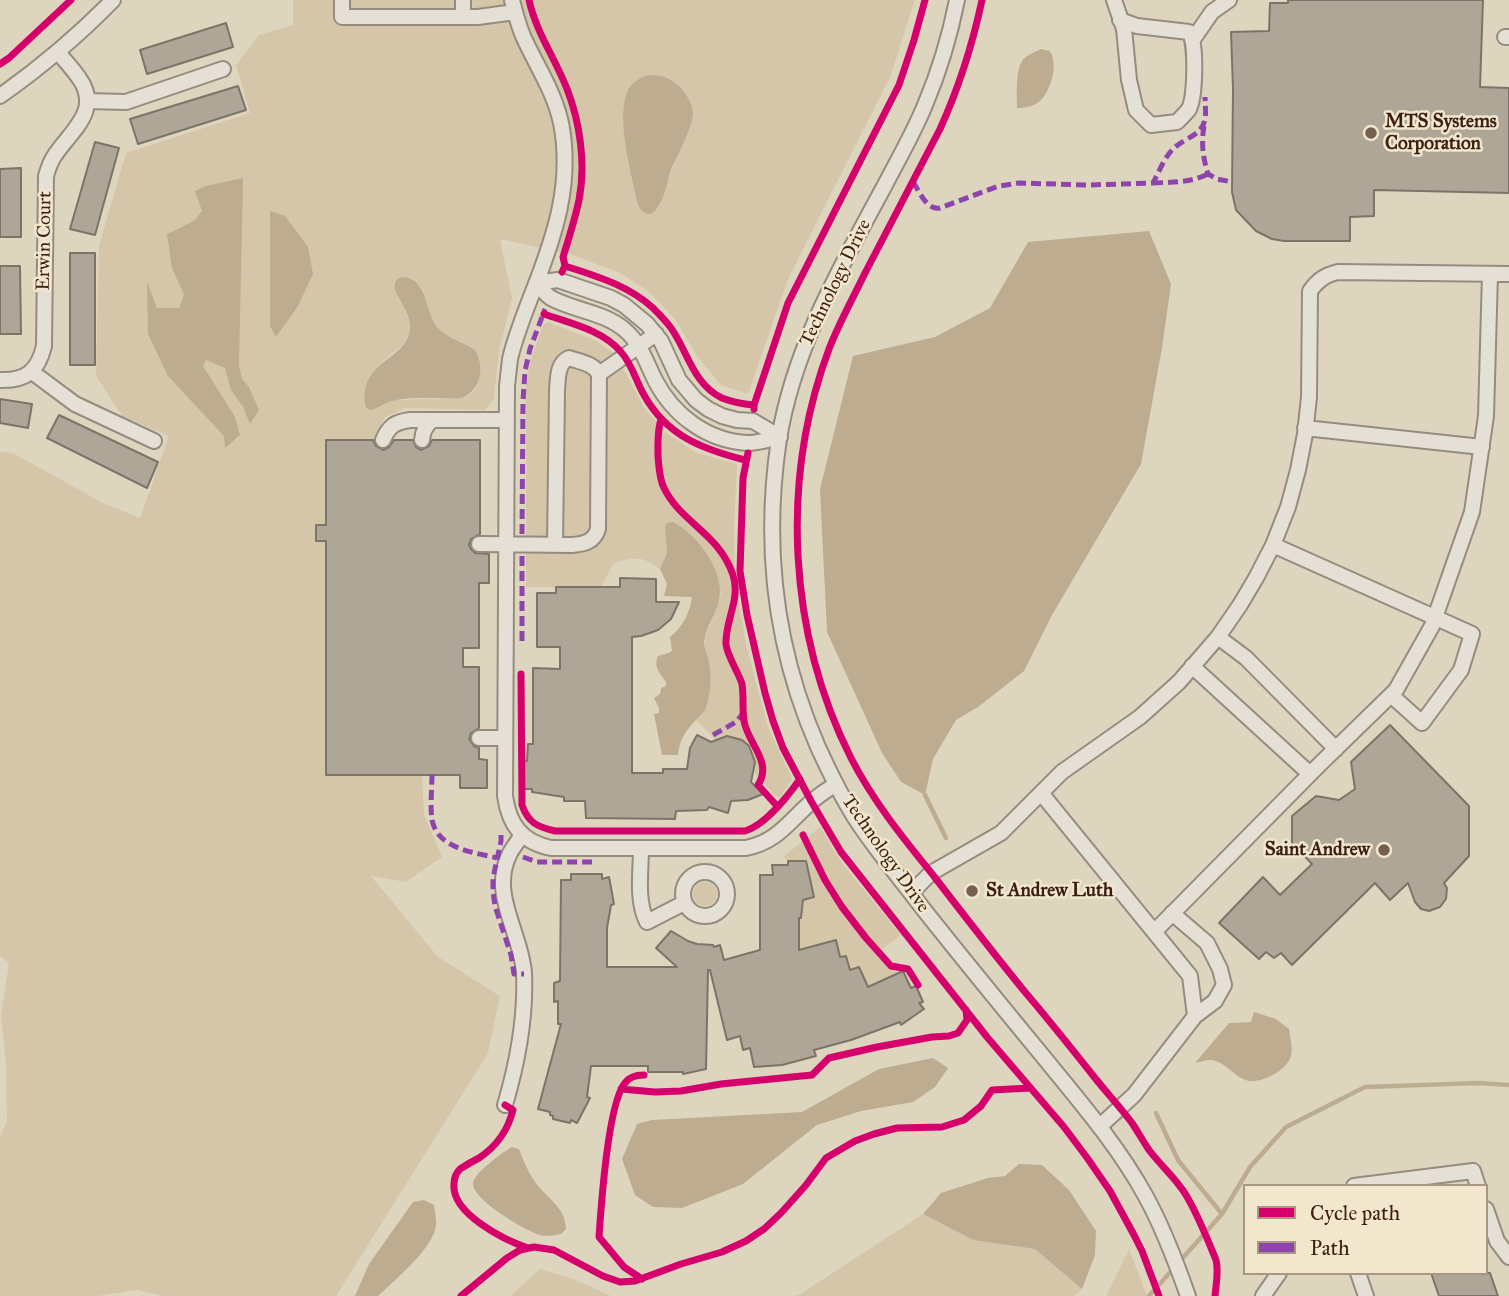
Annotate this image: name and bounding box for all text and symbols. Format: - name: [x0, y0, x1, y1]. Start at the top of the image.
- place label: MTS Systems Corporation: [1385, 111, 1497, 155]
- marker: MTS Systems Corporation: [1363, 125, 1379, 141]
- street label: Erwin Court: [33, 191, 57, 291]
- street label: Technology Drive: [795, 216, 877, 350]
- street label: Technology Drive: [836, 791, 934, 917]
- place label: Saint Andrew: [1265, 839, 1370, 861]
- marker: Saint Andrew: [1376, 842, 1392, 858]
- place label: St Andrew Luth: [986, 880, 1113, 902]
- marker: St Andrew Luth: [964, 883, 980, 899]
- legend: [1243, 1184, 1488, 1275]
- text: Cycle path: [1310, 1200, 1400, 1226]
- text: Path: [1310, 1235, 1350, 1261]

